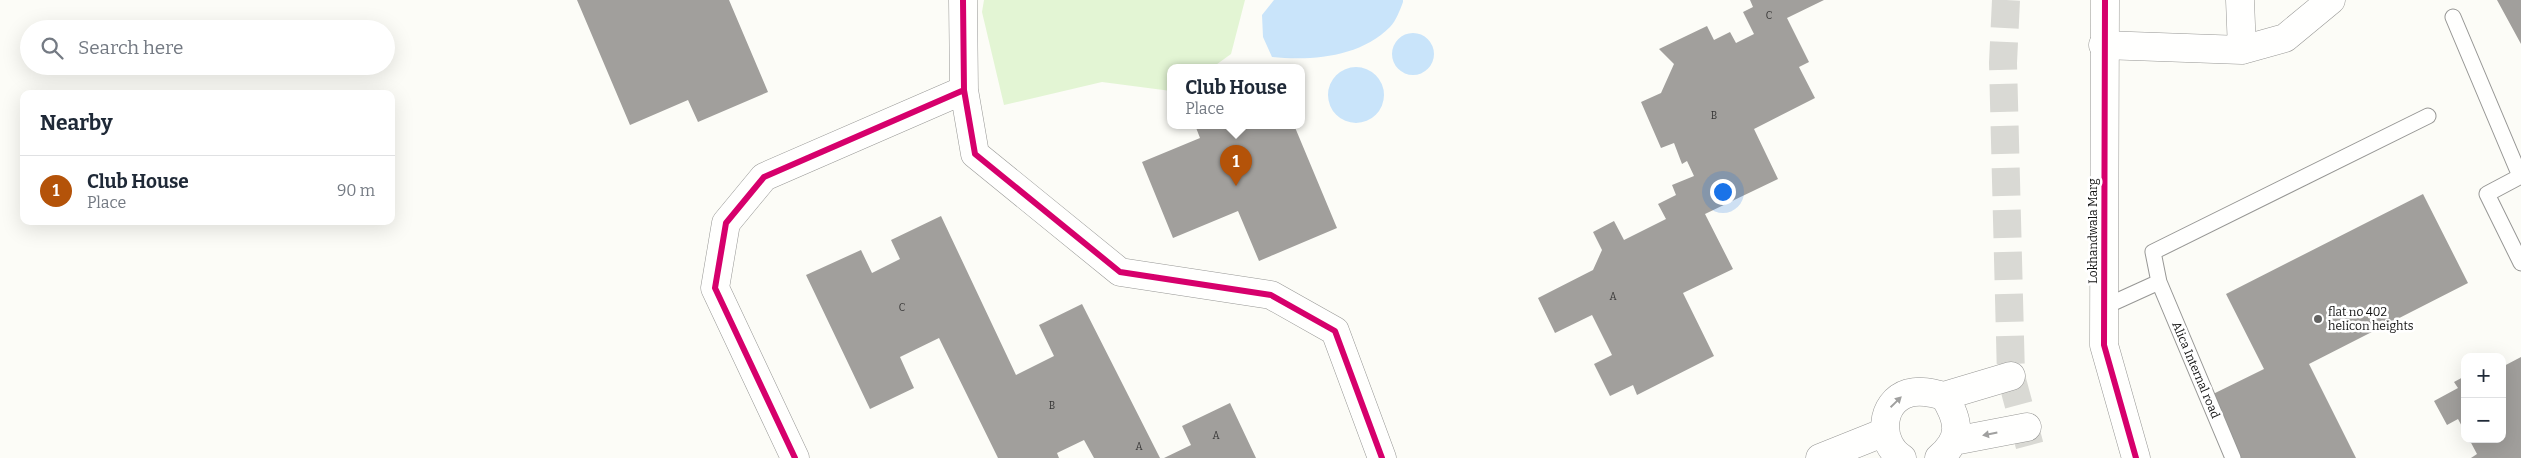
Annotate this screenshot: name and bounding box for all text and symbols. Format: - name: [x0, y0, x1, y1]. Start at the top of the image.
- house number: C: [1766, 10, 1772, 22]
- search box: [20, 20, 395, 75]
- icon: search: [38, 34, 66, 62]
- text: Search here: [78, 36, 183, 59]
- popup: [1167, 64, 1305, 129]
- text: Club House: [1185, 76, 1287, 99]
- text: Place: [1185, 99, 1224, 118]
- text: Nearby: [40, 110, 113, 136]
- house number: B: [1711, 110, 1717, 122]
- pin: 1: [1220, 145, 1252, 186]
- text: Club House: [87, 170, 189, 193]
- street label: Lokhandwala Marg: [2086, 178, 2100, 284]
- your location: [1710, 179, 1736, 205]
- text: 1: [53, 181, 59, 200]
- text: 90 m: [337, 181, 375, 200]
- text: Place: [87, 193, 126, 212]
- house number: A: [1609, 291, 1617, 303]
- house number: C: [899, 302, 905, 314]
- place label: flat no 402 helicon heights: [2328, 305, 2414, 333]
- marker: flat no 402 helicon heights: [2312, 313, 2324, 325]
- street label: Alica Internal road: [2169, 320, 2223, 420]
- map controls: [2461, 353, 2506, 443]
- button: +: [2461, 353, 2506, 398]
- one-way arrow: [1890, 396, 1902, 408]
- button: −: [2461, 398, 2506, 443]
- house number: B: [1049, 400, 1055, 412]
- house number: A: [1212, 430, 1220, 442]
- one-way arrow: [1983, 430, 1998, 438]
- house number: A: [1135, 441, 1143, 453]

